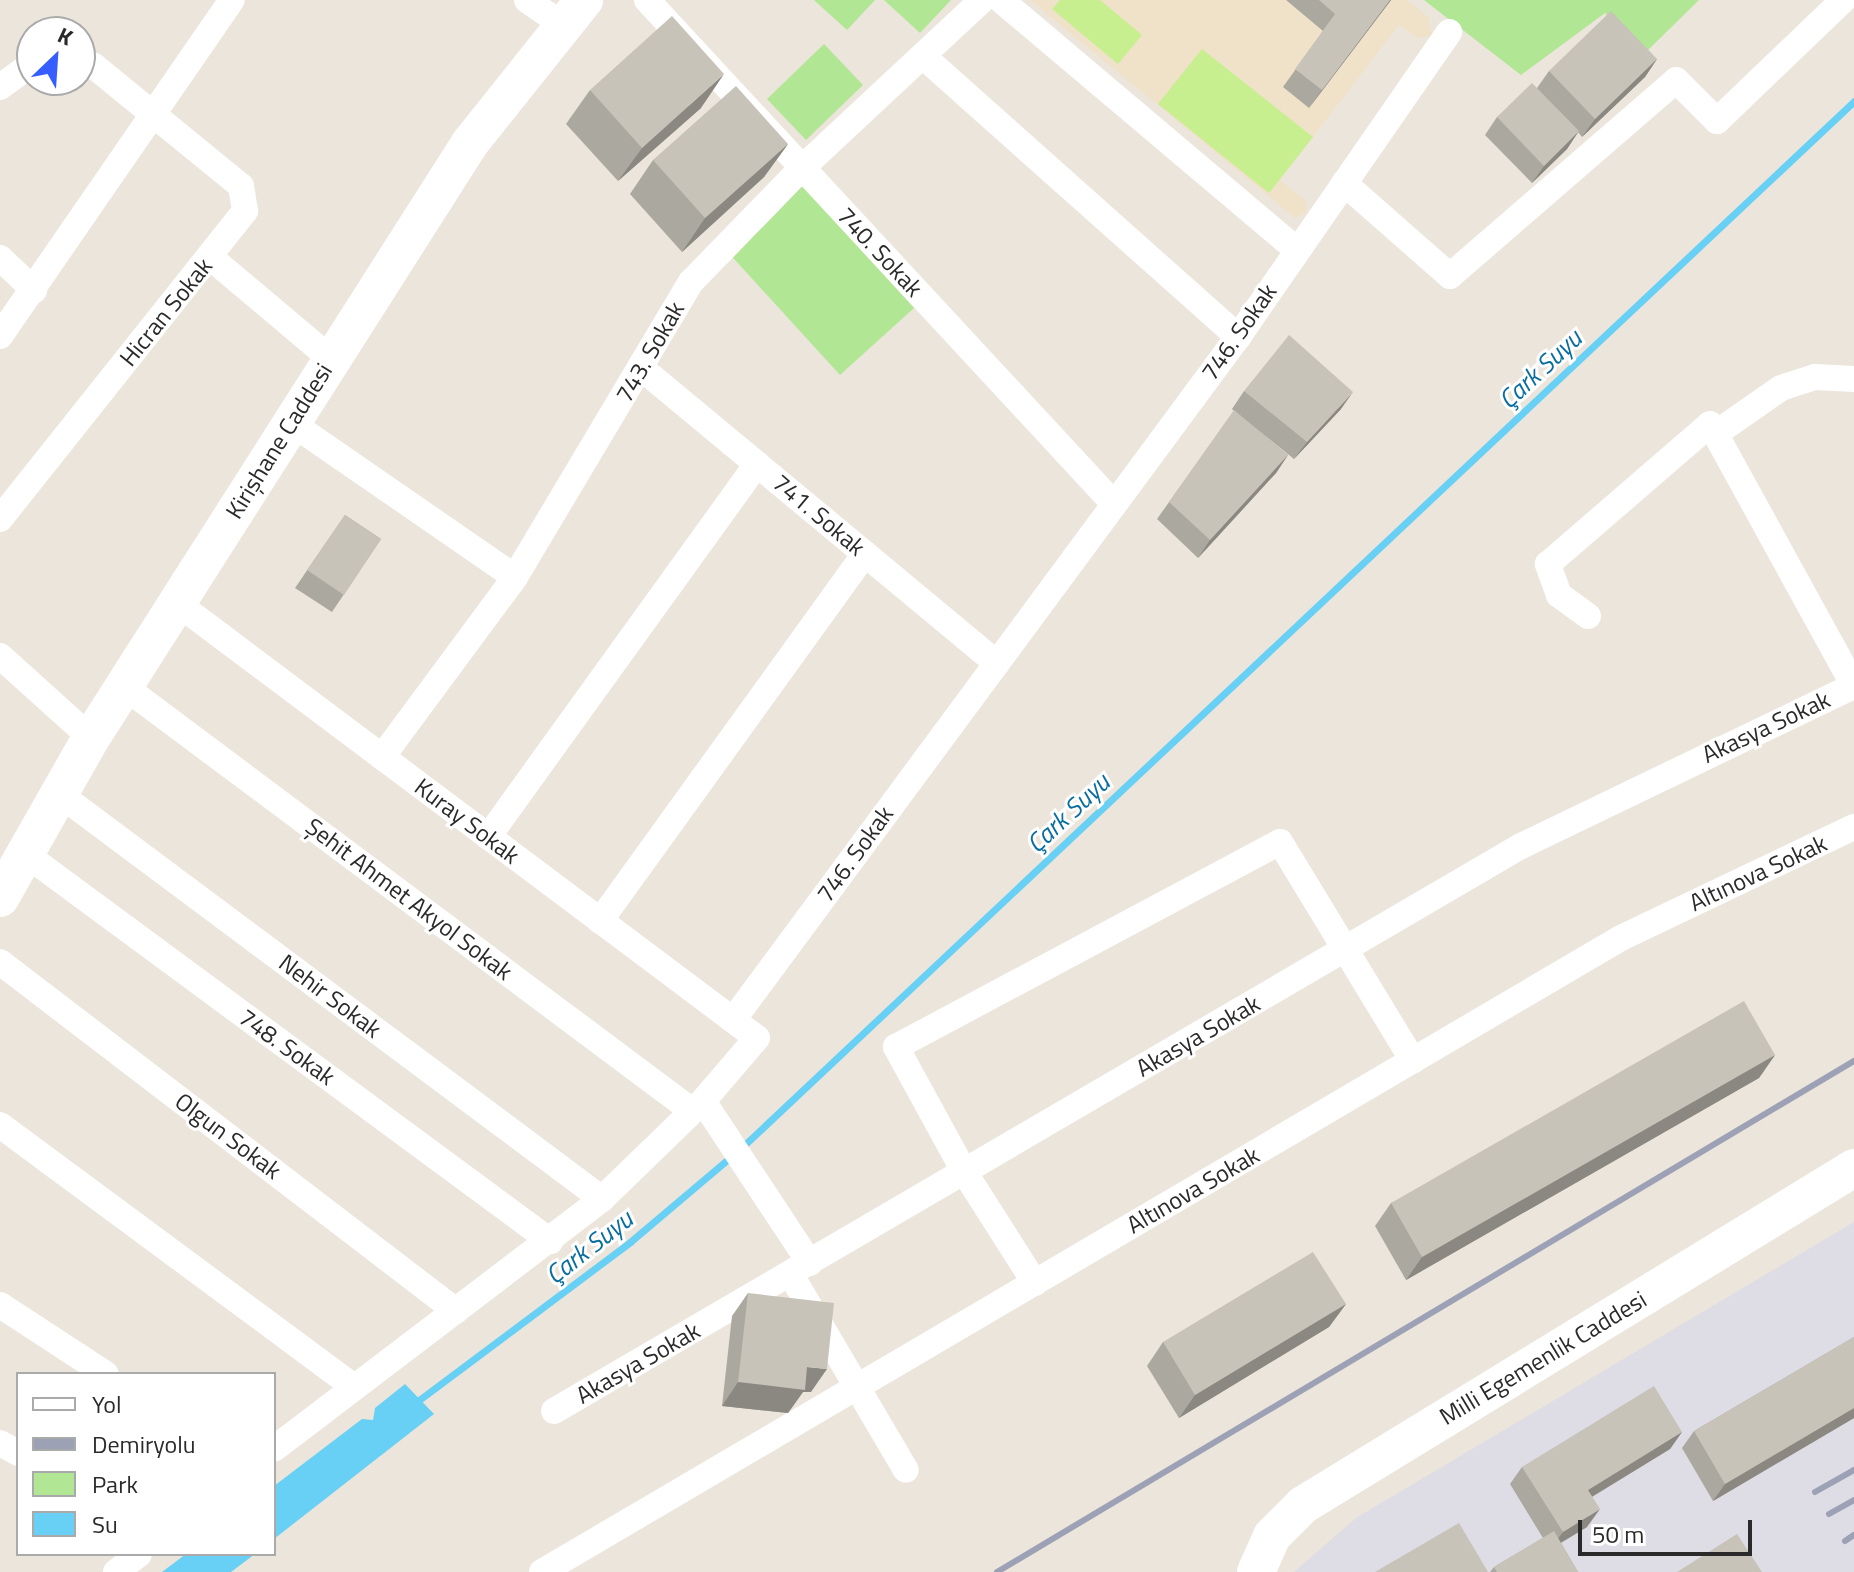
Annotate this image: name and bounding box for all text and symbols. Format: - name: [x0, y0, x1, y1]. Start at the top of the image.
- north arrow: [16, 16, 96, 96]
- text: K: [52, 18, 78, 54]
- street label: 740. Sokak: [831, 201, 929, 303]
- street label: Hicran Sokak: [114, 252, 218, 372]
- street label: 746. Sokak: [1195, 278, 1283, 386]
- street label: 743. Sokak: [610, 297, 690, 407]
- water label: Çark Suyu: [1492, 323, 1588, 415]
- street label: Kirişhane Caddesi: [220, 358, 338, 524]
- street label: 741. Sokak: [767, 468, 871, 562]
- street label: Akasya Sokak: [1697, 685, 1835, 769]
- water label: Çark Suyu: [1020, 767, 1116, 859]
- street label: Kuray Sokak: [409, 772, 525, 870]
- street label: 746. Sokak: [811, 800, 899, 908]
- street label: Şehit Ahmet Akyol Sokak: [300, 812, 518, 986]
- street label: Altınova Sokak: [1685, 829, 1831, 917]
- street label: Nehir Sokak: [273, 948, 387, 1044]
- street label: Akasya Sokak: [1131, 989, 1265, 1083]
- street label: 748. Sokak: [233, 1003, 341, 1091]
- street label: Olgun Sokak: [169, 1087, 287, 1185]
- street label: Altınova Sokak: [1122, 1140, 1264, 1240]
- water label: Çark Suyu: [539, 1203, 639, 1291]
- street label: Milli Egemenlik Caddesi: [1434, 1285, 1652, 1431]
- street label: Akasya Sokak: [571, 1316, 705, 1410]
- legend: [16, 1372, 276, 1556]
- text: Yol: [92, 1386, 121, 1422]
- text: Demiryolu: [92, 1426, 196, 1462]
- text: Park: [92, 1466, 138, 1502]
- scale bar: [1582, 1504, 1756, 1554]
- text: Su: [92, 1506, 118, 1542]
- text: 50 m: [1592, 1516, 1644, 1552]

